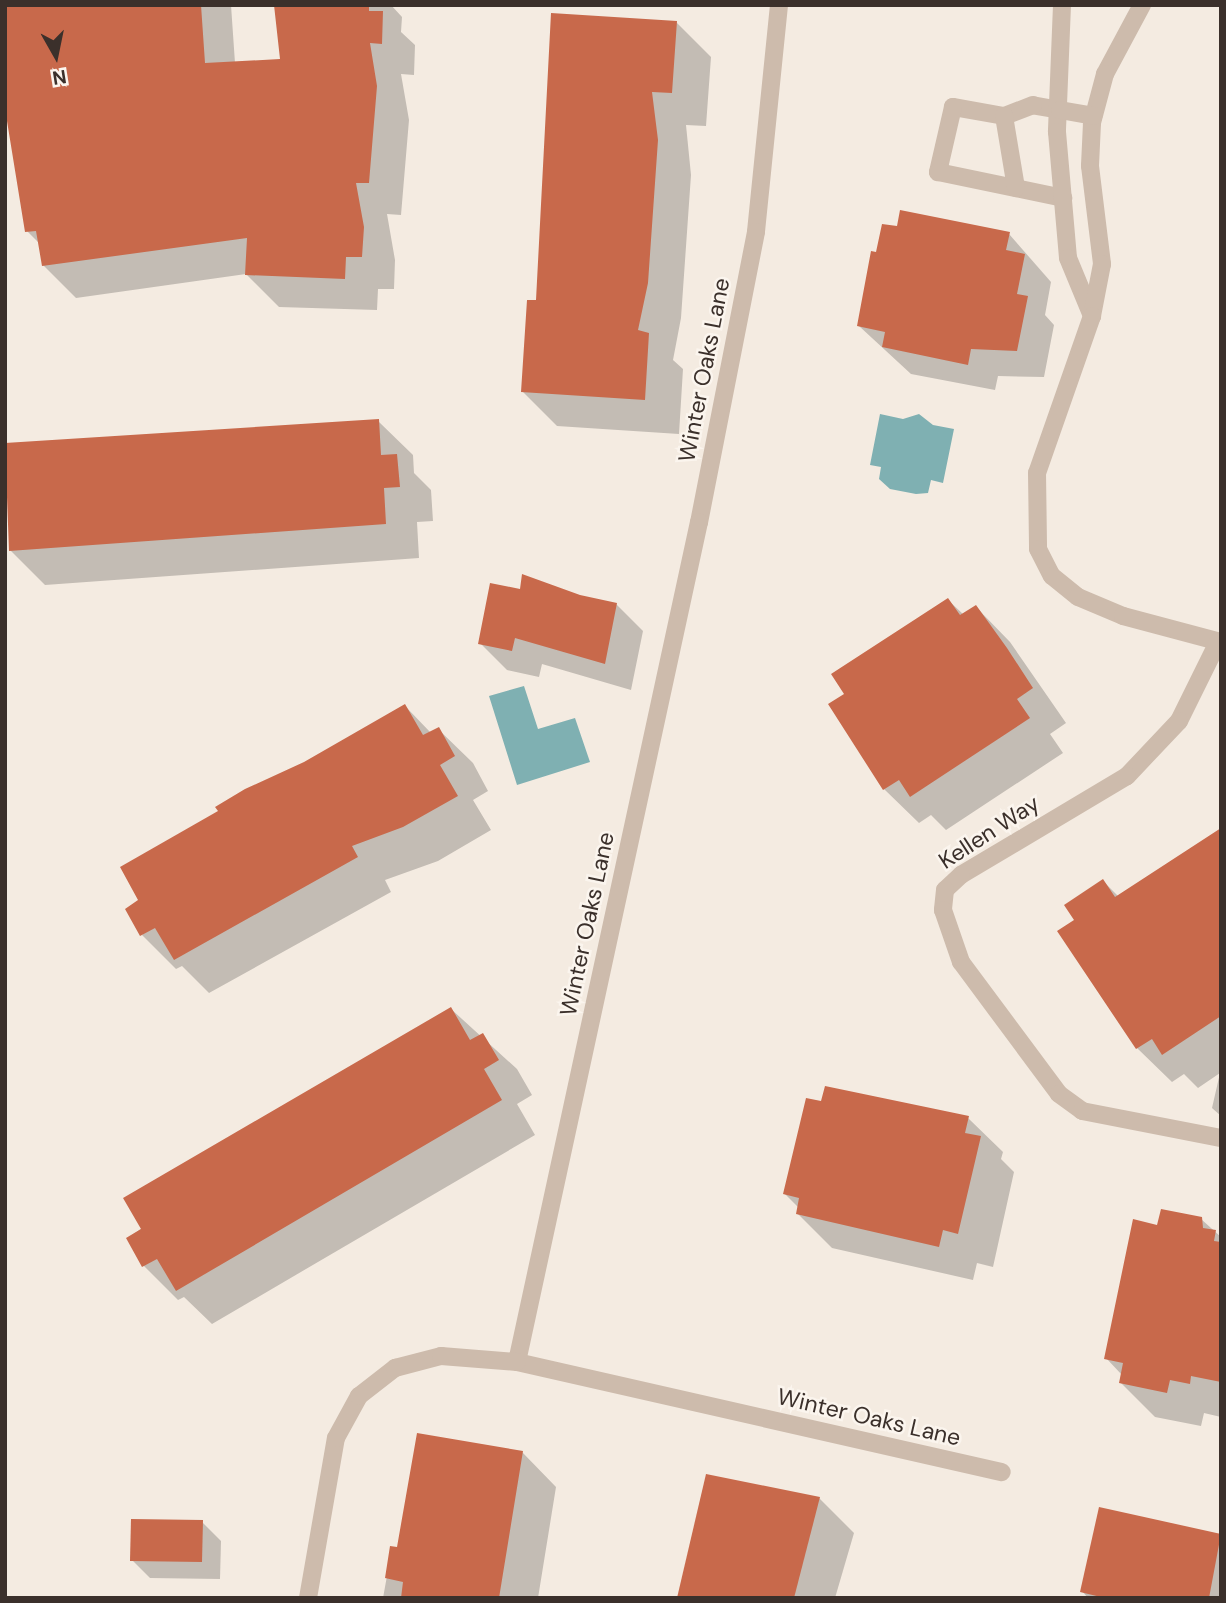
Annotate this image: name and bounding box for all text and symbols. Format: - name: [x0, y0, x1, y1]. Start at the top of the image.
- north arrow: [21, 21, 91, 91]
- text: N: [51, 64, 68, 91]
- street label: Winter Oaks Lane: [673, 275, 735, 465]
- street label: Kellen Way: [933, 789, 1045, 875]
- street label: Winter Oaks Lane: [554, 830, 620, 1018]
- street label: Winter Oaks Lane: [775, 1383, 963, 1451]

